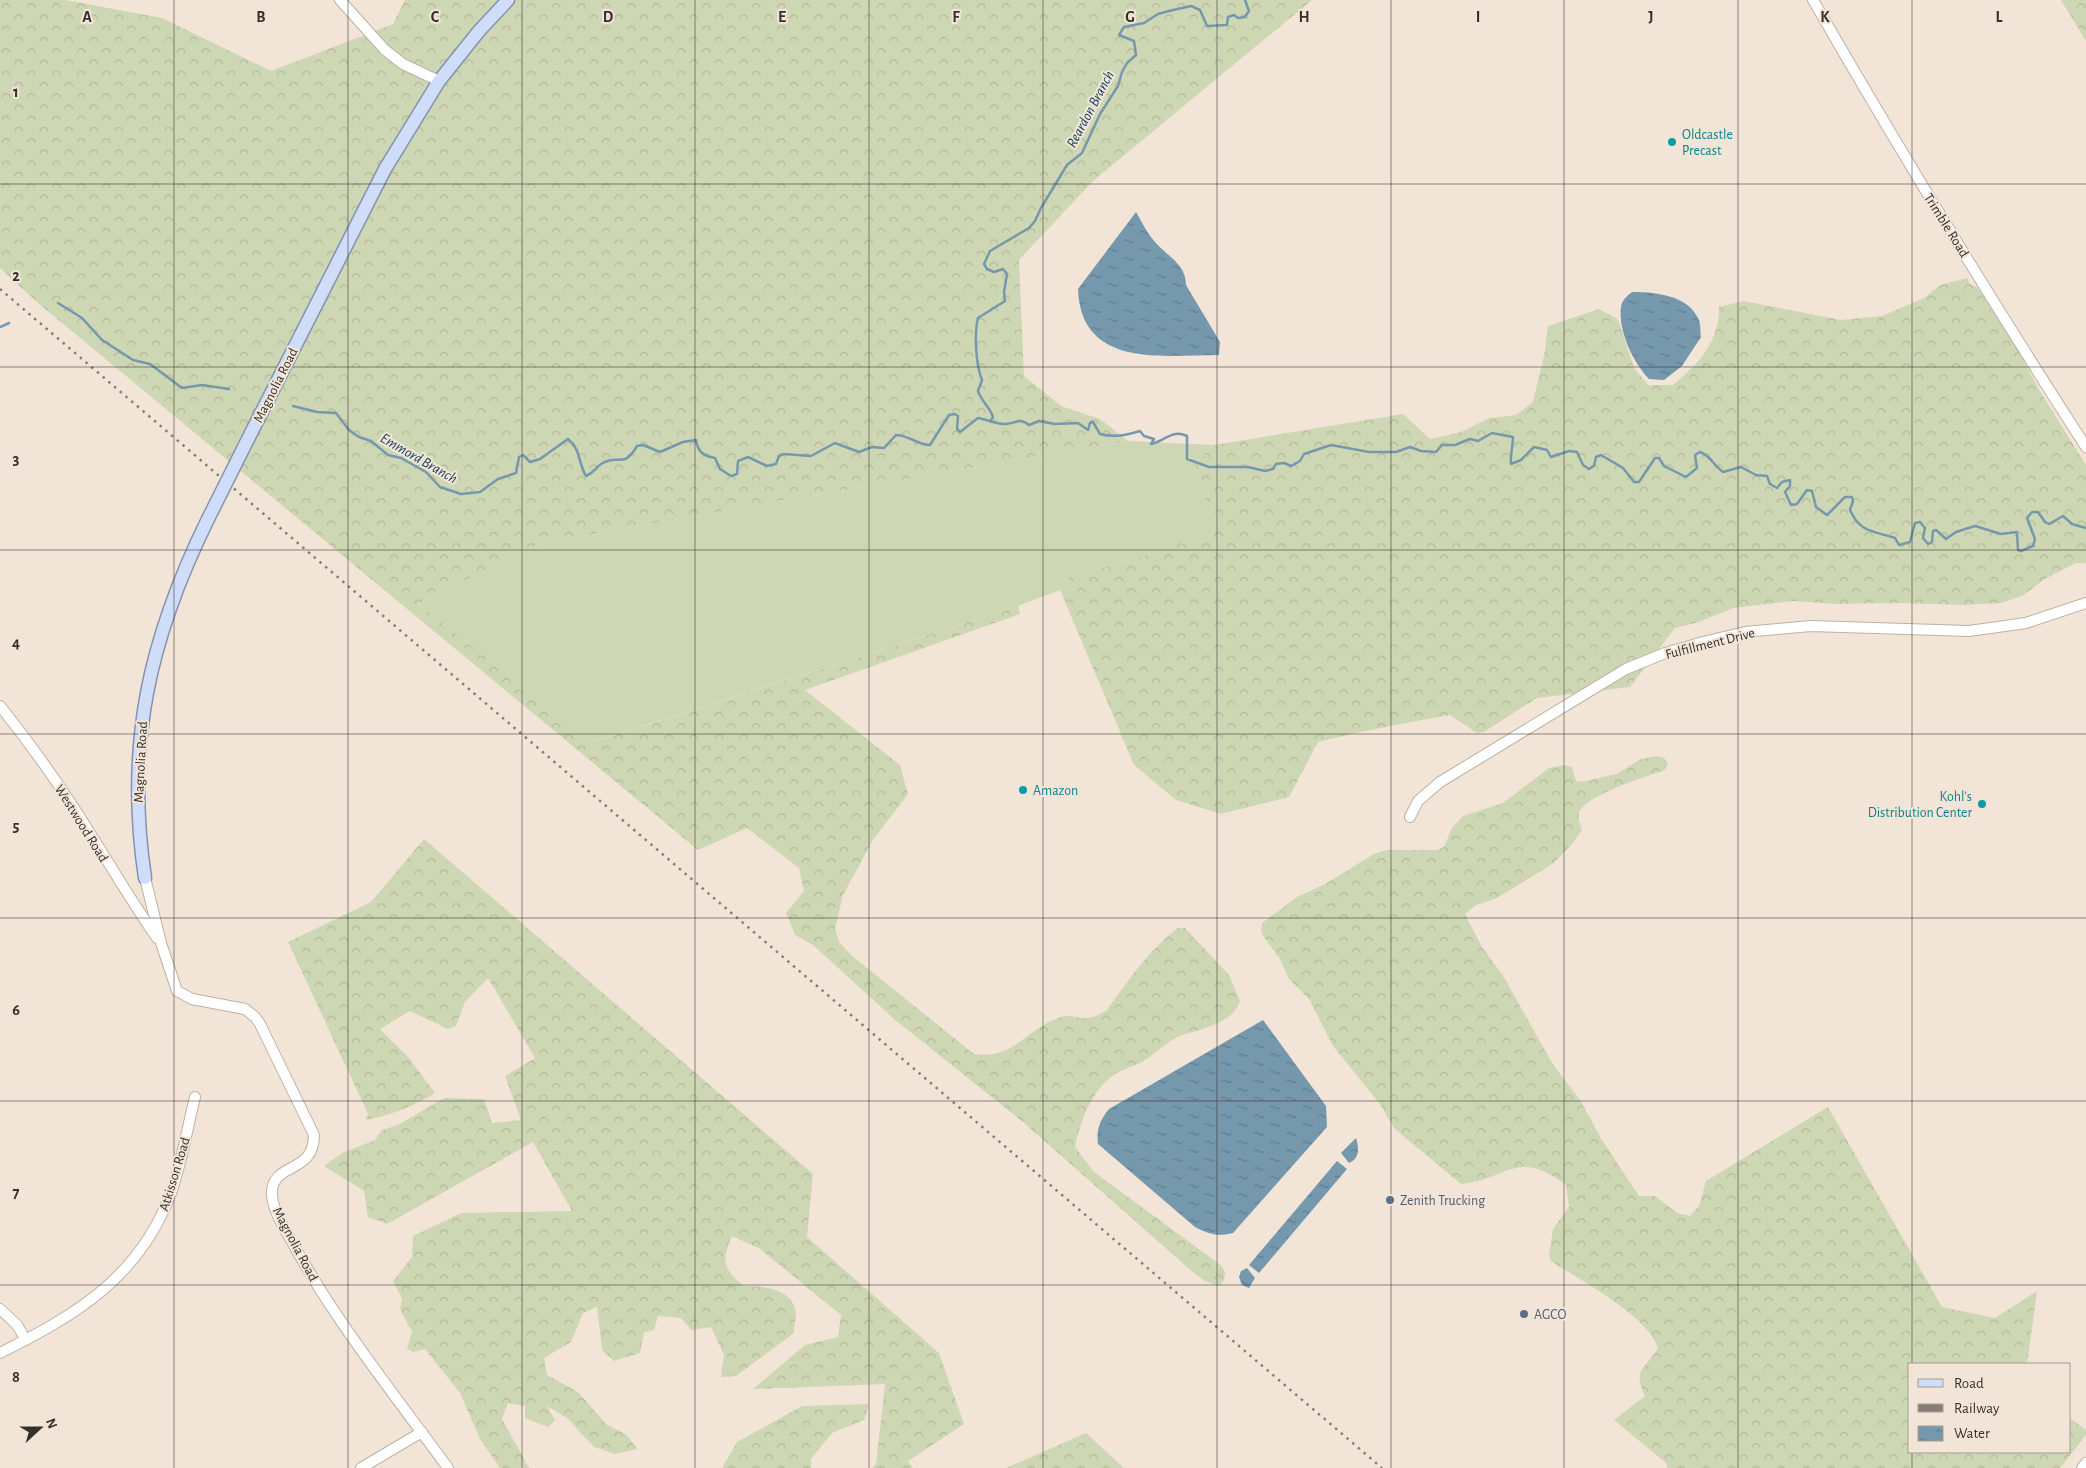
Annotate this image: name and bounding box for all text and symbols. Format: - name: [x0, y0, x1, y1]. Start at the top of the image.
- text: A: [82, 9, 92, 25]
- text: B: [256, 9, 266, 25]
- text: C: [431, 9, 440, 25]
- text: D: [603, 9, 614, 25]
- text: E: [778, 9, 786, 25]
- text: F: [952, 9, 960, 25]
- text: G: [1125, 9, 1135, 25]
- text: H: [1298, 9, 1310, 25]
- text: I: [1476, 9, 1480, 25]
- text: J: [1648, 9, 1654, 25]
- text: K: [1820, 9, 1830, 25]
- text: L: [1996, 9, 2003, 25]
- water label: Reardon Branch: [1064, 68, 1117, 150]
- text: 1: [13, 84, 19, 100]
- place label: Oldcastle Precast: [1682, 128, 1733, 158]
- marker: Oldcastle Precast: [1666, 136, 1678, 148]
- street label: Trimble Road: [1921, 191, 1971, 260]
- text: 2: [12, 268, 20, 284]
- street label: Magnolia Road: [251, 346, 301, 425]
- water label: Emmord Branch: [378, 430, 460, 486]
- text: 3: [13, 451, 20, 467]
- street label: Fulfillment Drive: [1664, 626, 1756, 662]
- text: 4: [12, 635, 20, 651]
- street label: Magnolia Road: [132, 721, 150, 803]
- street label: Westwood Road: [52, 782, 111, 865]
- marker: Amazon: [1017, 784, 1029, 796]
- place label: Amazon: [1033, 784, 1078, 798]
- place label: Kohl's Distribution Center: [1868, 790, 1972, 820]
- marker: Kohl's Distribution Center: [1976, 798, 1988, 810]
- text: 5: [13, 818, 20, 834]
- text: 6: [12, 1002, 20, 1018]
- street label: Atkisson Road: [157, 1136, 193, 1213]
- text: 7: [13, 1185, 20, 1201]
- marker: Zenith Trucking: [1384, 1194, 1396, 1206]
- place label: Zenith Trucking: [1400, 1194, 1485, 1208]
- street label: Magnolia Road: [270, 1205, 320, 1284]
- marker: AGCO: [1518, 1308, 1530, 1320]
- place label: AGCO: [1534, 1308, 1567, 1322]
- legend: [1908, 1363, 2071, 1453]
- text: 8: [12, 1369, 20, 1385]
- text: Road: [1954, 1376, 1984, 1391]
- text: Railway: [1954, 1401, 2000, 1416]
- north arrow: [15, 1403, 65, 1453]
- text: N: [43, 1417, 59, 1431]
- text: Water: [1954, 1426, 1990, 1441]

